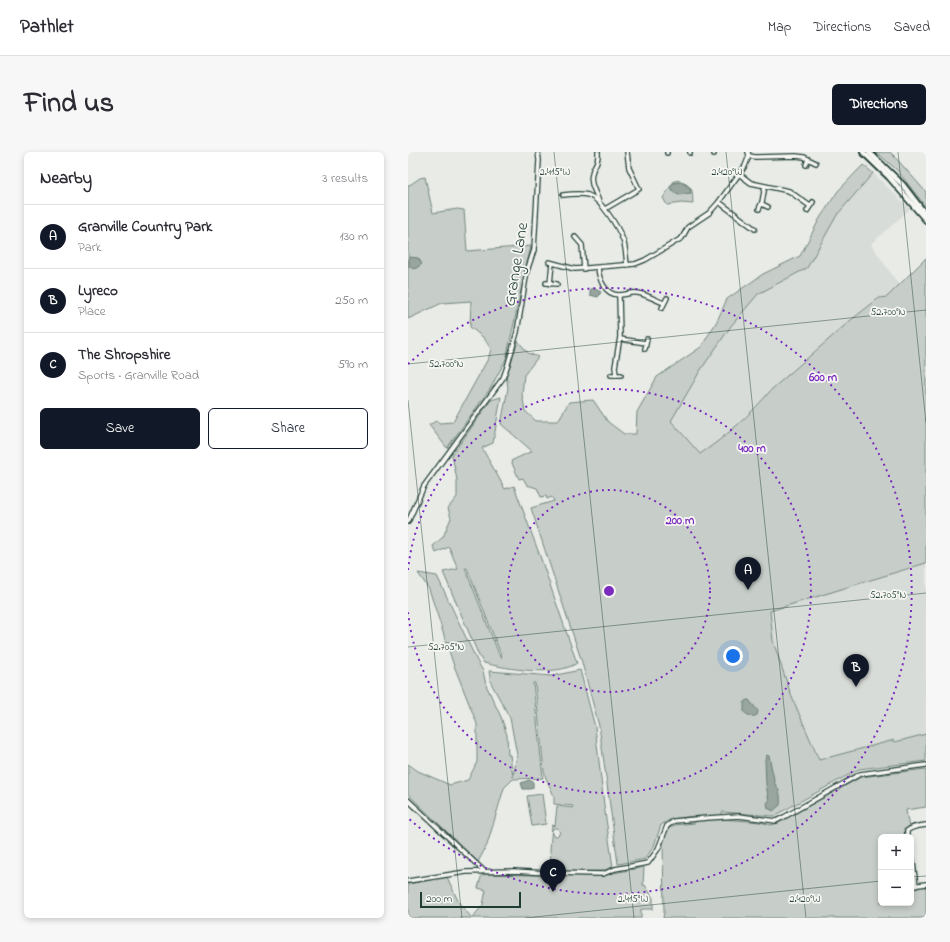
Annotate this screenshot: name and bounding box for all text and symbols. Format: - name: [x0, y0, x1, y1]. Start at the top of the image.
- text: Pathlet: [20, 14, 74, 41]
- text: Map: [768, 17, 791, 38]
- text: Directions: [813, 17, 871, 38]
- text: Saved: [893, 17, 930, 38]
- text: Find us: [24, 84, 114, 125]
- button: Directions: [832, 84, 926, 125]
- text: 2.415°W: [540, 165, 570, 180]
- text: 2.420°W: [712, 165, 743, 180]
- text: Nearby: [40, 166, 92, 191]
- text: 3 results: [322, 169, 368, 188]
- text: Granville Country Park: [78, 216, 212, 238]
- street label: Grange Lane: [498, 220, 537, 308]
- text: A: [49, 227, 57, 246]
- text: 130 m: [340, 227, 368, 246]
- text: Park: [78, 238, 102, 257]
- text: Lyreco: [78, 280, 118, 302]
- text: B: [49, 291, 57, 310]
- text: 250 m: [335, 291, 368, 310]
- text: Place: [78, 302, 106, 321]
- text: 52.700°N: [871, 305, 906, 320]
- text: The Shropshire: [78, 344, 170, 366]
- text: C: [49, 355, 57, 374]
- text: 590 m: [338, 355, 368, 374]
- text: 52.700°N: [429, 357, 464, 372]
- text: Sports · Granville Road: [78, 366, 199, 385]
- text: 600 m: [808, 369, 838, 387]
- button: Save: [40, 408, 200, 449]
- button: Share: [208, 408, 368, 449]
- text: 400 m: [737, 440, 766, 458]
- text: 200 m: [665, 512, 695, 530]
- pin: A: [735, 557, 761, 590]
- centre of rings: [602, 584, 616, 598]
- text: 52.705°N: [870, 588, 906, 603]
- text: 52.705°N: [428, 640, 464, 655]
- your location: [723, 646, 743, 666]
- pin: B: [843, 654, 869, 687]
- map controls: [878, 834, 914, 906]
- button: +: [878, 834, 914, 870]
- pin: C: [540, 859, 566, 892]
- button: −: [878, 870, 914, 906]
- scale bar: [420, 890, 521, 909]
- text: 200 m: [426, 891, 452, 907]
- text: 2.415°W: [618, 892, 648, 907]
- text: 2.420°W: [790, 892, 821, 907]

